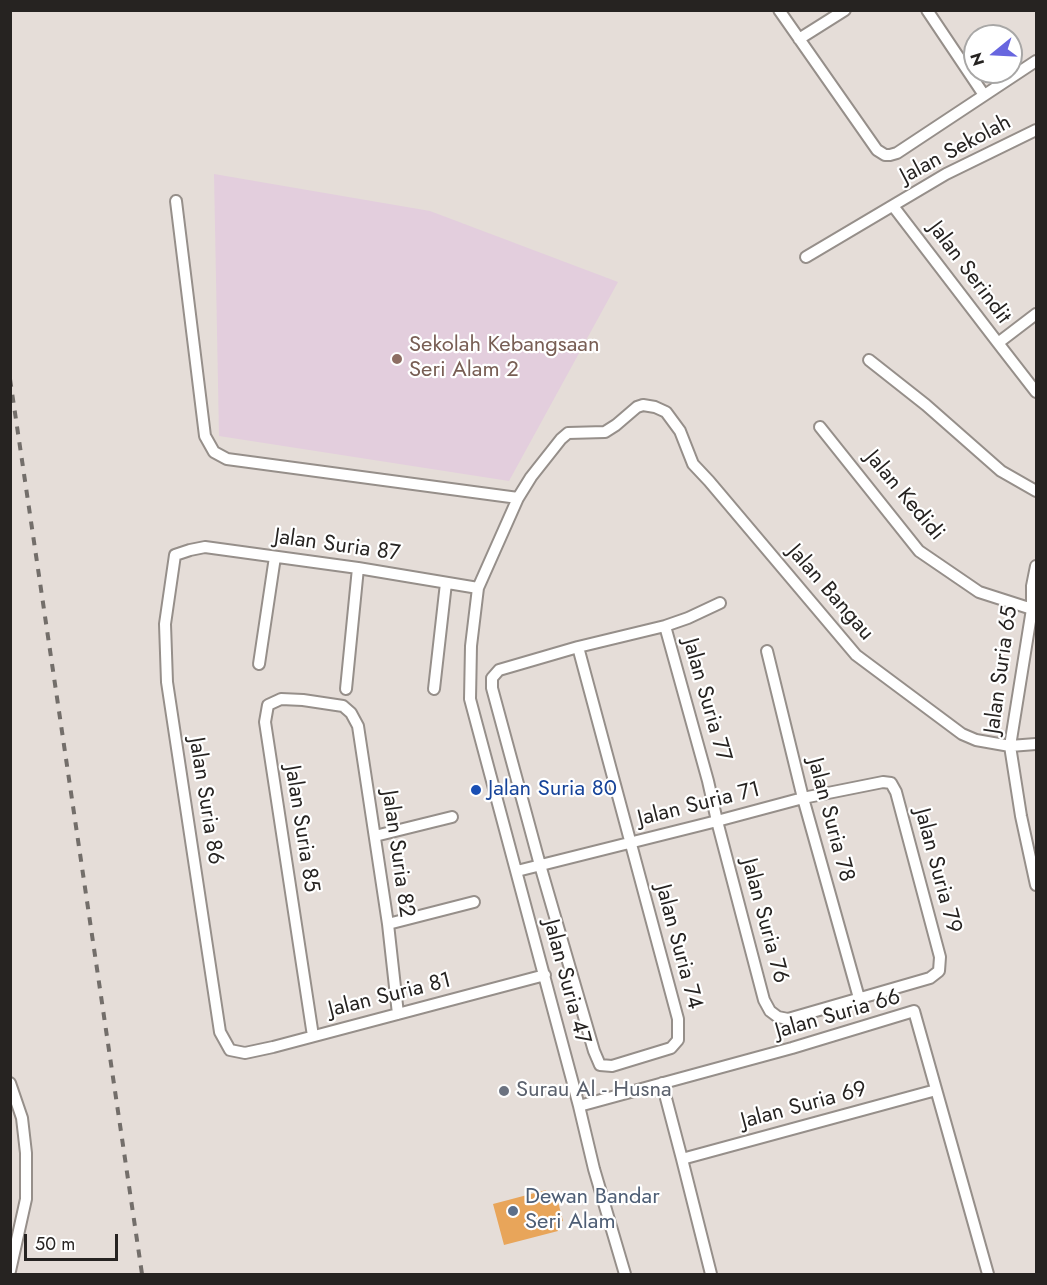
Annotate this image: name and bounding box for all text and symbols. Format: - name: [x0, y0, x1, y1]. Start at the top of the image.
- north arrow: [963, 24, 1023, 84]
- text: N: [964, 49, 990, 69]
- street label: Jalan Sekolah: [896, 110, 1016, 190]
- street label: Jalan Serindit: [922, 217, 1016, 329]
- place label: Sekolah Kebangsaan Seri Alam 2: [409, 333, 599, 384]
- marker: Sekolah Kebangsaan Seri Alam 2: [390, 352, 404, 366]
- street label: Jalan Kedidi: [859, 446, 949, 546]
- street label: Jalan Suria 87: [272, 524, 402, 568]
- street label: Jalan Bangau: [781, 540, 879, 646]
- street label: Jalan Suria 65: [980, 604, 1024, 736]
- street label: Jalan Suria 77: [676, 635, 736, 765]
- street label: Jalan Suria 86: [182, 736, 228, 866]
- street label: Jalan Suria 78: [801, 755, 859, 885]
- street label: Jalan Suria 85: [278, 764, 324, 894]
- place label: Jalan Suria 80: [488, 777, 617, 803]
- street label: Jalan Suria 71: [635, 777, 763, 833]
- marker: Jalan Suria 80: [469, 783, 483, 797]
- street label: Jalan Suria 82: [375, 789, 419, 919]
- street label: Jalan Suria 79: [908, 806, 966, 936]
- street label: Jalan Suria 76: [735, 856, 793, 986]
- street label: Jalan Suria 74: [649, 882, 707, 1012]
- street label: Jalan Suria 47: [537, 917, 595, 1047]
- street label: Jalan Suria 81: [326, 968, 454, 1024]
- street label: Jalan Suria 66: [772, 985, 904, 1045]
- street label: Jalan Suria 69: [738, 1077, 870, 1135]
- place label: Surau Al - Husna: [516, 1078, 672, 1104]
- marker: Surau Al - Husna: [497, 1084, 511, 1098]
- place label: Dewan Bandar Seri Alam: [525, 1185, 660, 1236]
- marker: Dewan Bandar Seri Alam: [506, 1204, 520, 1218]
- scale bar: [27, 1222, 122, 1260]
- text: 50 m: [35, 1231, 75, 1257]

